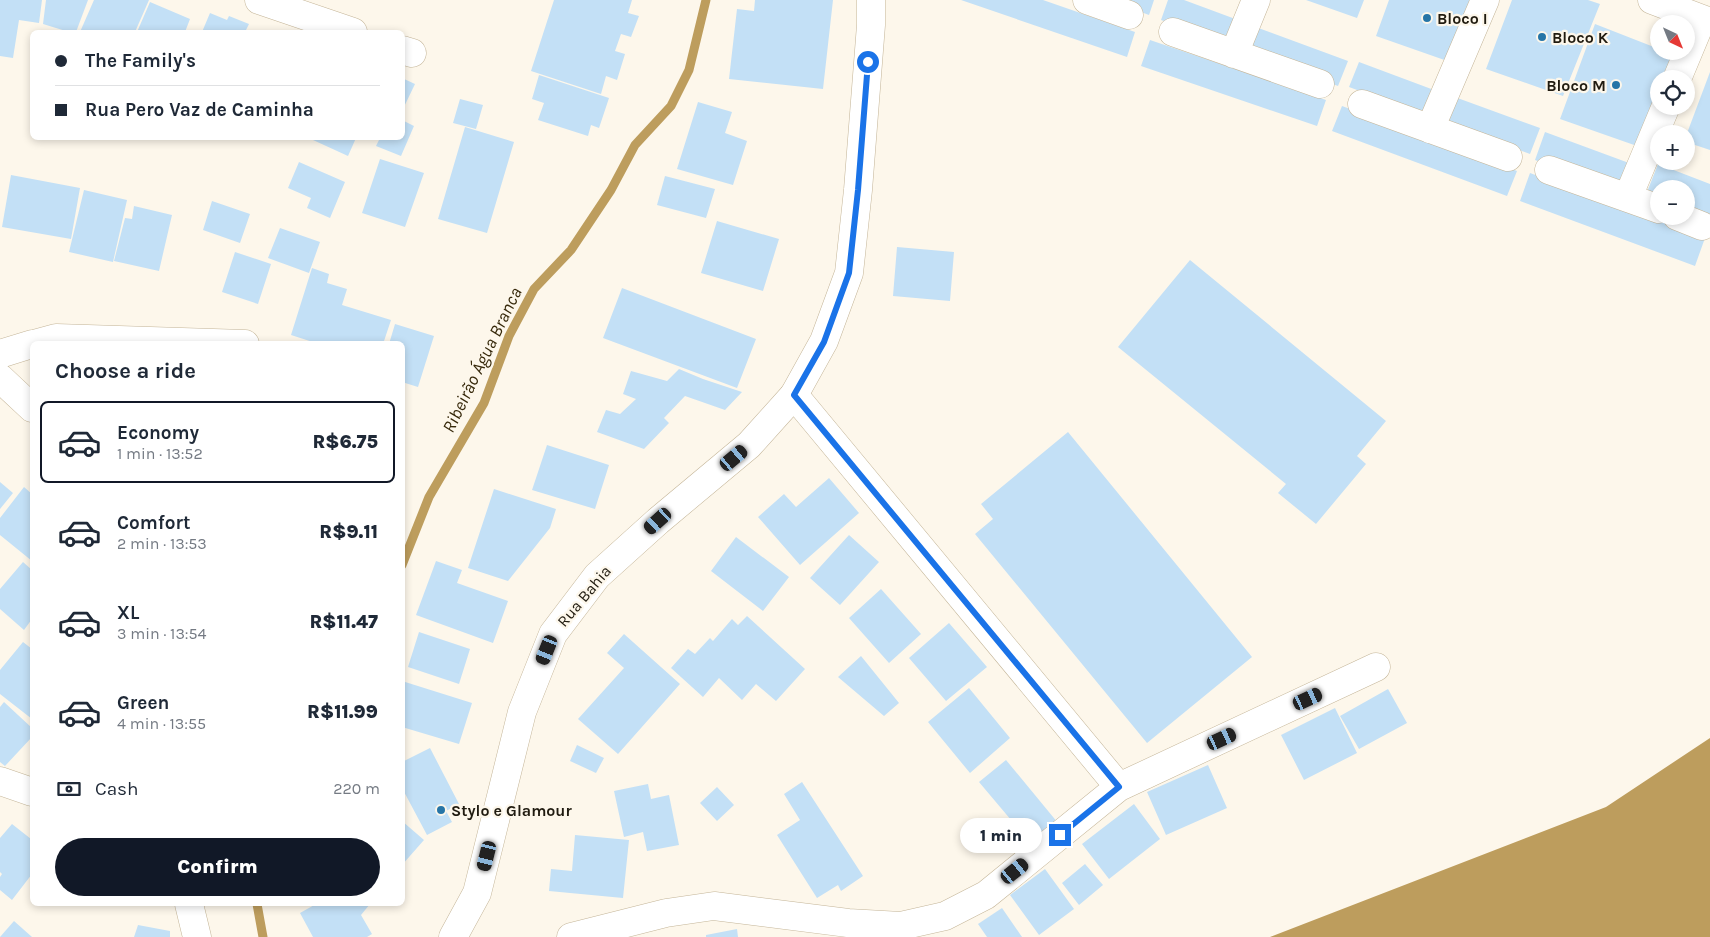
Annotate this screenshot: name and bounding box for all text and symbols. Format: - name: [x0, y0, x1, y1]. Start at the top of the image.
- place label: Bloco I: [1437, 9, 1488, 28]
- marker: Bloco I: [1421, 12, 1433, 24]
- north arrow: [1650, 15, 1695, 60]
- map controls: [1650, 15, 1695, 225]
- place label: Bloco K: [1552, 28, 1609, 47]
- marker: Bloco K: [1536, 31, 1548, 43]
- text: The Family's: [85, 50, 196, 72]
- route start: [857, 51, 879, 73]
- button: locate: [1650, 70, 1695, 115]
- place label: Bloco M: [1546, 76, 1606, 95]
- marker: Bloco M: [1610, 79, 1622, 91]
- text: Rua Pero Vaz de Caminha: [85, 99, 314, 121]
- button: +: [1650, 125, 1695, 170]
- button: −: [1650, 180, 1695, 225]
- water label: Ribeirão Água Branca: [437, 284, 527, 436]
- text: Choose a ride: [55, 358, 196, 384]
- icon: car: [57, 420, 102, 465]
- text: Economy: [117, 422, 199, 444]
- text: R$6.75: [312, 431, 378, 453]
- car: [717, 443, 750, 473]
- text: 1 min · 13:52: [117, 444, 203, 463]
- car: [641, 505, 674, 537]
- icon: car: [57, 510, 102, 555]
- text: Comfort: [117, 512, 191, 534]
- text: R$9.11: [319, 521, 378, 543]
- text: 2 min · 13:53: [117, 534, 207, 553]
- street label: Rua Bahia: [553, 562, 615, 630]
- icon: car: [57, 600, 102, 645]
- text: XL: [117, 602, 139, 624]
- text: R$11.47: [309, 611, 378, 633]
- text: 3 min · 13:54: [117, 624, 207, 643]
- car: [534, 633, 559, 667]
- car: [1291, 686, 1324, 712]
- icon: car: [57, 690, 102, 735]
- text: Green: [117, 692, 169, 714]
- text: R$11.99: [307, 701, 378, 723]
- text: 4 min · 13:55: [117, 714, 206, 733]
- car: [1205, 726, 1238, 752]
- icon: cash: [55, 775, 83, 803]
- text: Cash: [95, 778, 139, 800]
- text: 220 m: [333, 779, 380, 798]
- place label: Stylo e Glamour: [451, 801, 572, 820]
- marker: Stylo e Glamour: [435, 804, 447, 816]
- callout: 1 min: [960, 818, 1042, 852]
- route end: [1049, 824, 1071, 846]
- text: 1 min: [980, 826, 1022, 845]
- button: Confirm: [55, 838, 380, 896]
- car: [476, 840, 497, 872]
- car: [998, 856, 1031, 886]

